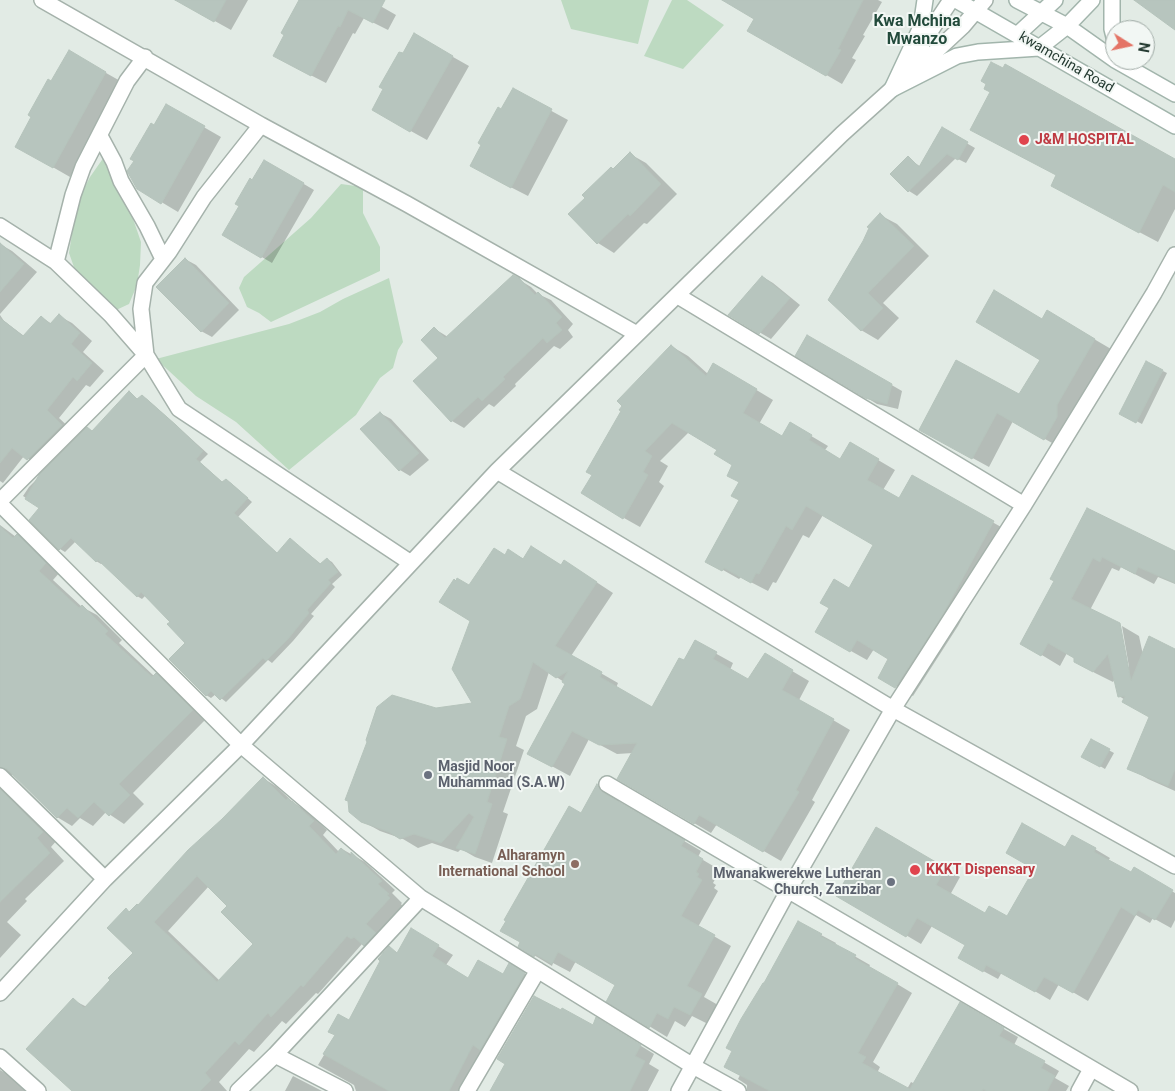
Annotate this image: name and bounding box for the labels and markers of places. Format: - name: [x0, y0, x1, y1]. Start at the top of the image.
- place label: J&M HOSPITAL: [1035, 132, 1134, 148]
- marker: J&M HOSPITAL: [1017, 133, 1031, 147]
- place label: Masjid Noor Muhammad (S.A.W): [438, 759, 565, 792]
- marker: Masjid Noor Muhammad (S.A.W): [422, 769, 434, 781]
- place label: Alharamyn International School: [438, 848, 565, 880]
- marker: Alharamyn International School: [569, 858, 581, 870]
- place label: KKKT Dispensary: [926, 862, 1035, 878]
- marker: KKKT Dispensary: [908, 863, 922, 877]
- place label: Mwanakwerekwe Lutheran Church, Zanzibar: [713, 866, 881, 899]
- marker: Mwanakwerekwe Lutheran Church, Zanzibar: [885, 876, 897, 888]

